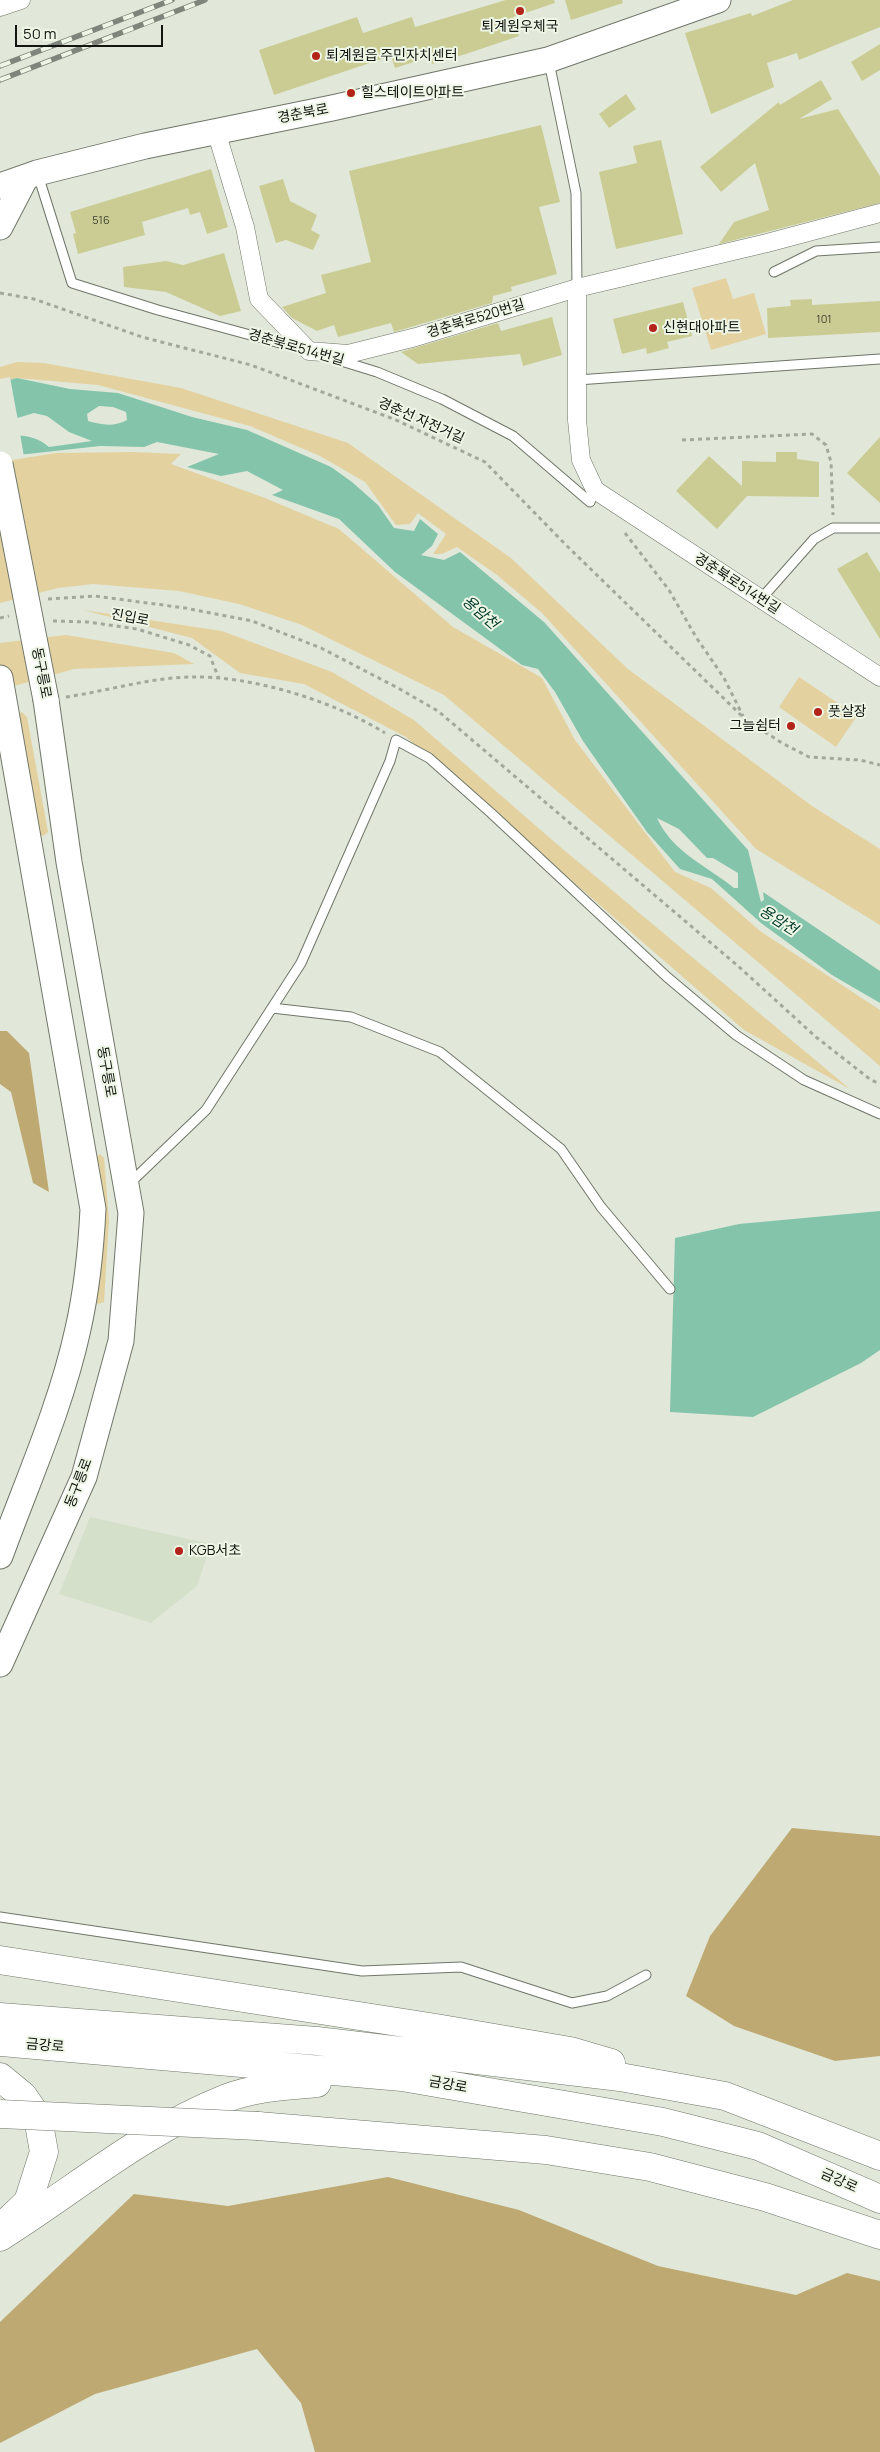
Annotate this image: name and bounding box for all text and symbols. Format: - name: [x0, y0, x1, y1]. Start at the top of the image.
- marker: 퇴계원우체국: [514, 5, 526, 17]
- scale bar: [18, 15, 165, 47]
- place label: 퇴계원우체국: [481, 19, 559, 35]
- text: 50 m: [23, 23, 57, 44]
- place label: 퇴계원읍 주민자치센터: [326, 48, 458, 64]
- marker: 퇴계원읍 주민자치센터: [310, 50, 322, 62]
- place label: 힐스테이트아파트: [361, 85, 464, 101]
- marker: 힐스테이트아파트: [345, 87, 357, 99]
- street label: 경춘북로: [276, 101, 330, 127]
- house number: 516: [92, 214, 110, 228]
- street label: 경춘북로520번길: [425, 296, 527, 342]
- house number: 101: [816, 313, 832, 327]
- place label: 신현대아파트: [663, 320, 740, 336]
- marker: 신현대아파트: [647, 322, 659, 334]
- street label: 경춘북로514번길: [246, 326, 346, 370]
- street label: 경춘선 자전거길: [375, 394, 467, 448]
- street label: 경춘북로514번길: [691, 550, 783, 618]
- water label: 용암천: [458, 593, 502, 633]
- street label: 진입로: [109, 606, 151, 630]
- street label: 동구릉로: [28, 646, 54, 700]
- place label: 풋살장: [828, 704, 867, 720]
- marker: 풋살장: [812, 706, 824, 718]
- place label: 그늘쉼터: [729, 718, 781, 734]
- marker: 그늘쉼터: [785, 720, 797, 732]
- water label: 용암천: [756, 902, 800, 940]
- street label: 동구릉로: [93, 1045, 119, 1099]
- street label: 동구릉로: [62, 1456, 96, 1510]
- place label: KGB서초: [189, 1543, 241, 1559]
- marker: KGB서초: [173, 1545, 185, 1557]
- street label: 금강로: [25, 2036, 65, 2056]
- street label: 금강로: [428, 2073, 468, 2097]
- street label: 금강로: [818, 2165, 860, 2197]

